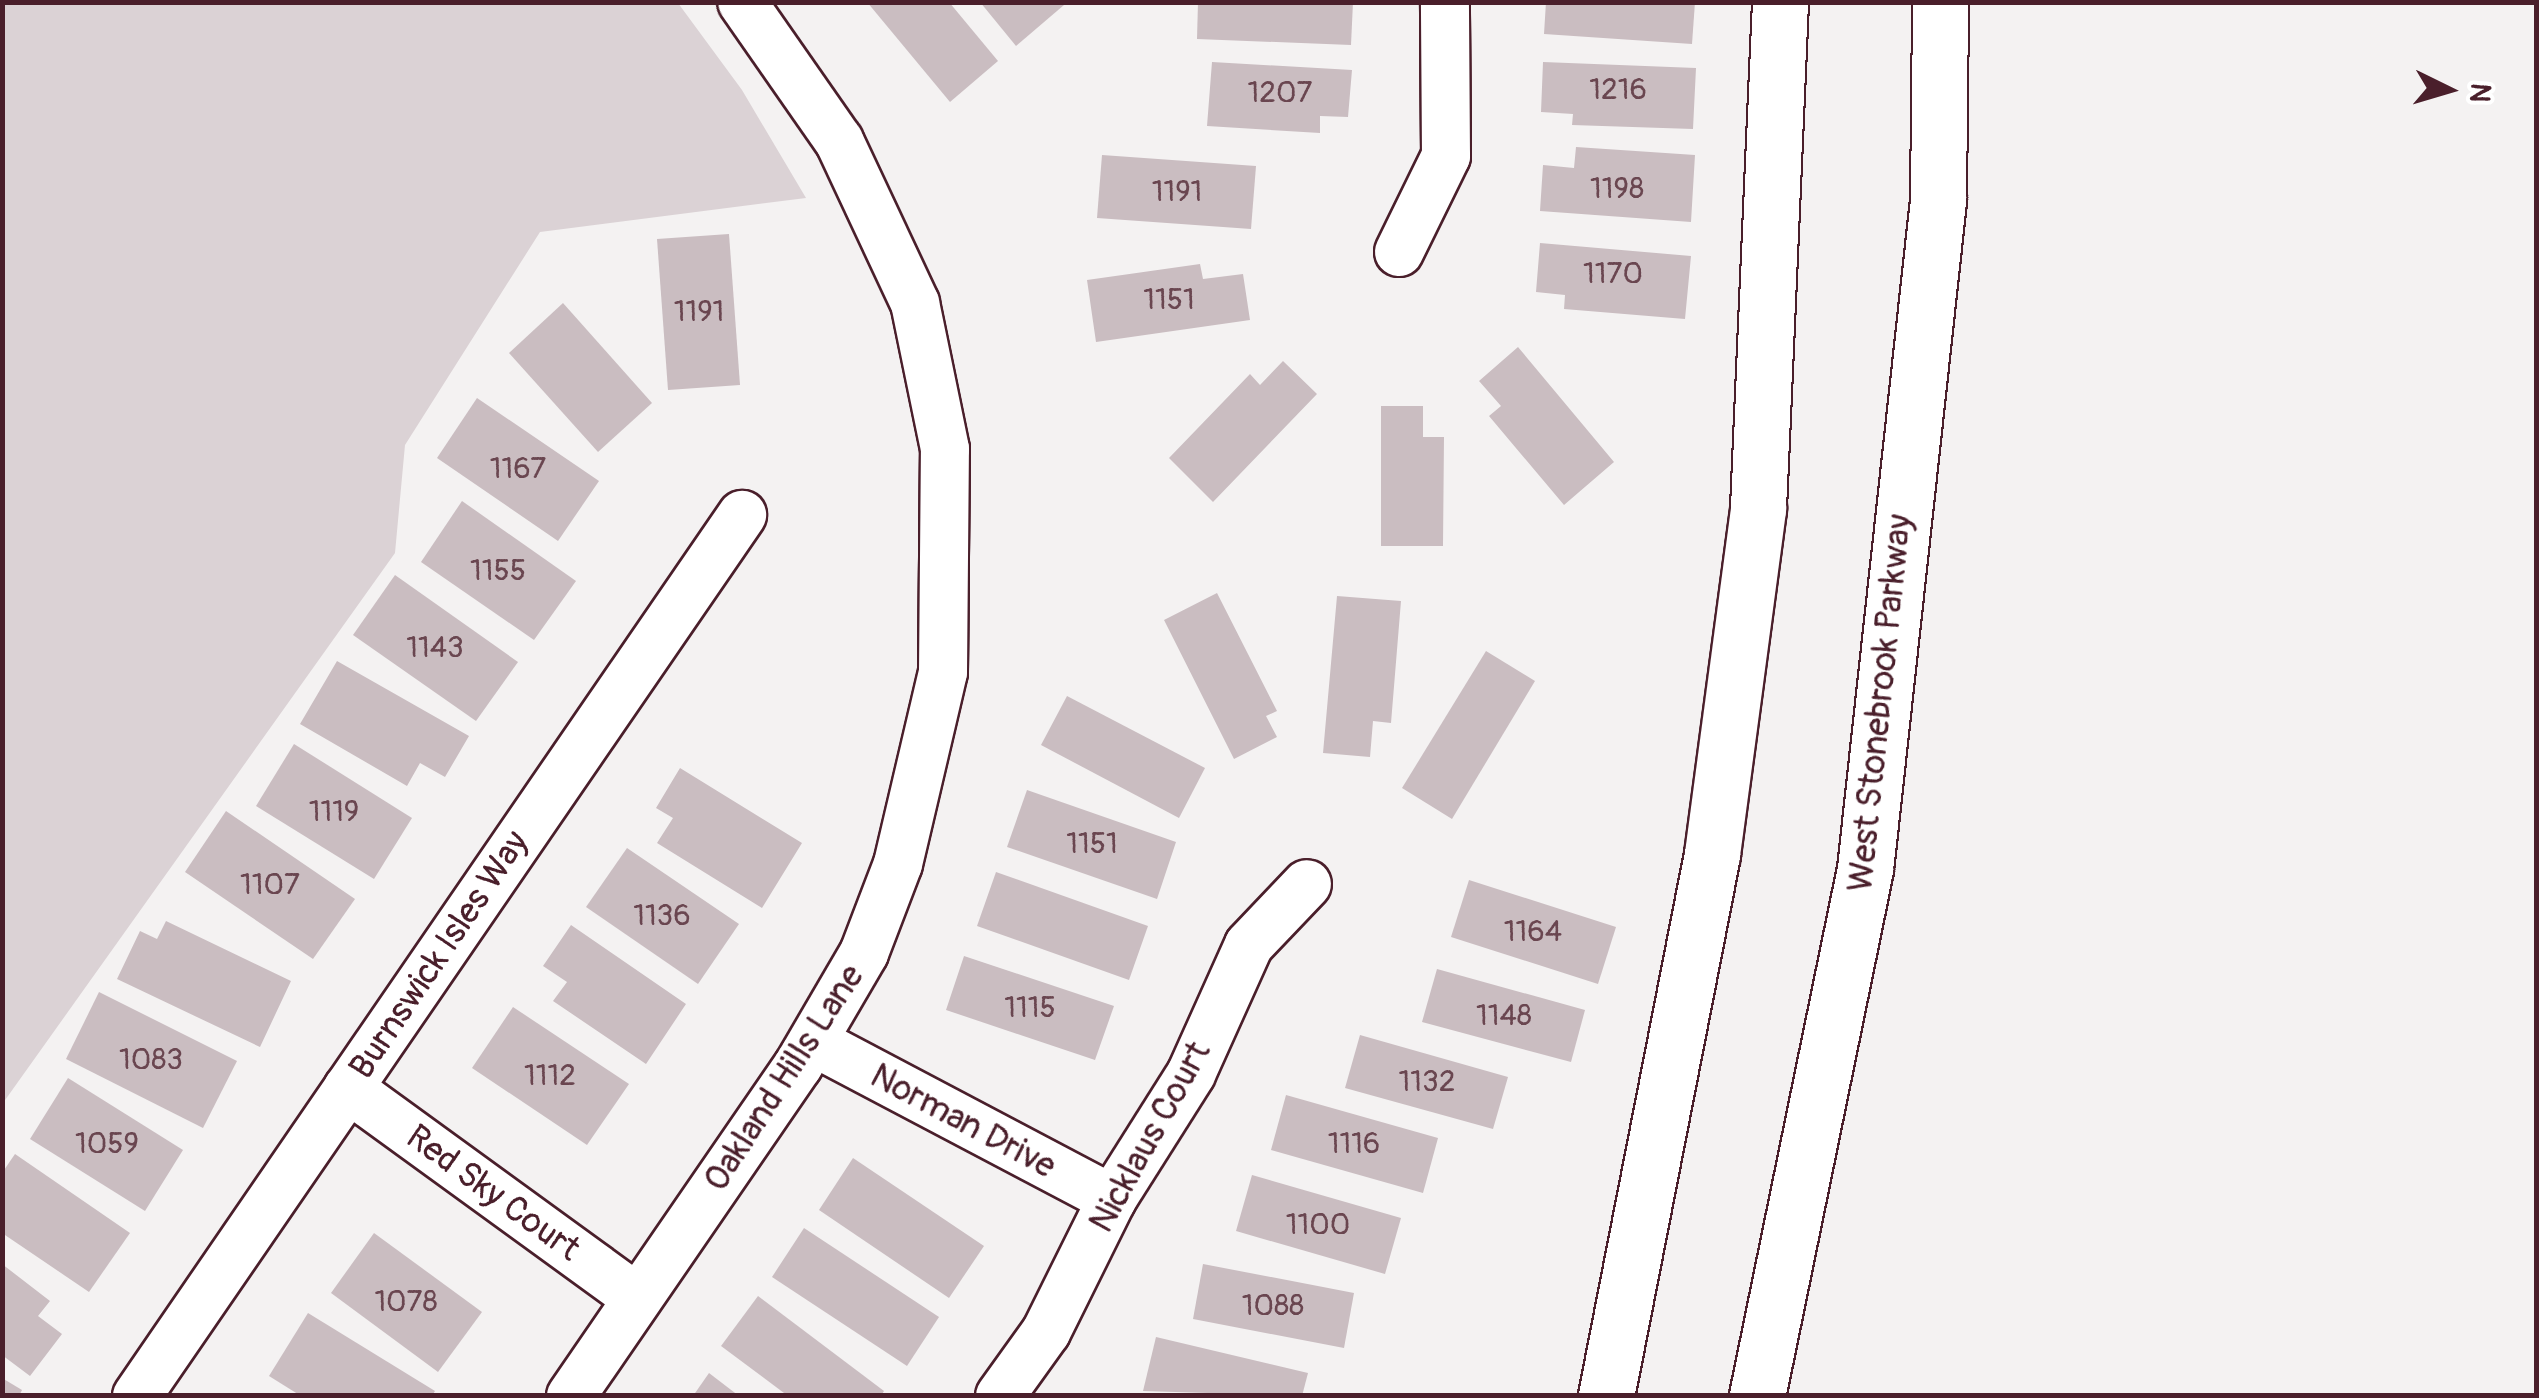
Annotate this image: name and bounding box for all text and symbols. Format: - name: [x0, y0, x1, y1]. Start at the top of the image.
- north arrow: [2399, 40, 2499, 140]
- house number: 1216: [1589, 72, 1647, 108]
- house number: 1207: [1248, 75, 1312, 111]
- text: N: [2461, 82, 2498, 104]
- house number: 1198: [1590, 171, 1644, 207]
- house number: 1191: [1152, 174, 1202, 210]
- house number: 1170: [1583, 256, 1643, 292]
- house number: 1151: [1143, 282, 1195, 318]
- house number: 1191: [674, 294, 724, 330]
- house number: 1167: [490, 451, 546, 487]
- street label: West Stonebrook Parkway: [1839, 512, 1921, 894]
- house number: 1155: [470, 553, 526, 589]
- house number: 1143: [406, 630, 464, 666]
- house number: 1119: [309, 794, 359, 830]
- street label: Burnswick Isles Way: [341, 823, 537, 1087]
- house number: 1151: [1066, 826, 1118, 862]
- house number: 1107: [240, 867, 300, 903]
- house number: 1136: [633, 898, 691, 934]
- house number: 1164: [1504, 914, 1562, 950]
- street label: Oakland Hills Lane: [695, 957, 873, 1199]
- house number: 1115: [1004, 990, 1056, 1026]
- house number: 1148: [1476, 998, 1532, 1034]
- street label: Nicklaus Court: [1080, 1034, 1220, 1240]
- house number: 1083: [119, 1042, 183, 1078]
- street label: Norman Drive: [863, 1055, 1063, 1187]
- house number: 1112: [524, 1058, 576, 1094]
- house number: 1132: [1399, 1064, 1455, 1100]
- street label: Red Sky Court: [398, 1116, 588, 1270]
- house number: 1059: [75, 1126, 139, 1162]
- house number: 1116: [1328, 1126, 1380, 1162]
- house number: 1100: [1286, 1207, 1350, 1243]
- house number: 1078: [374, 1284, 438, 1320]
- house number: 1088: [1242, 1288, 1304, 1324]

